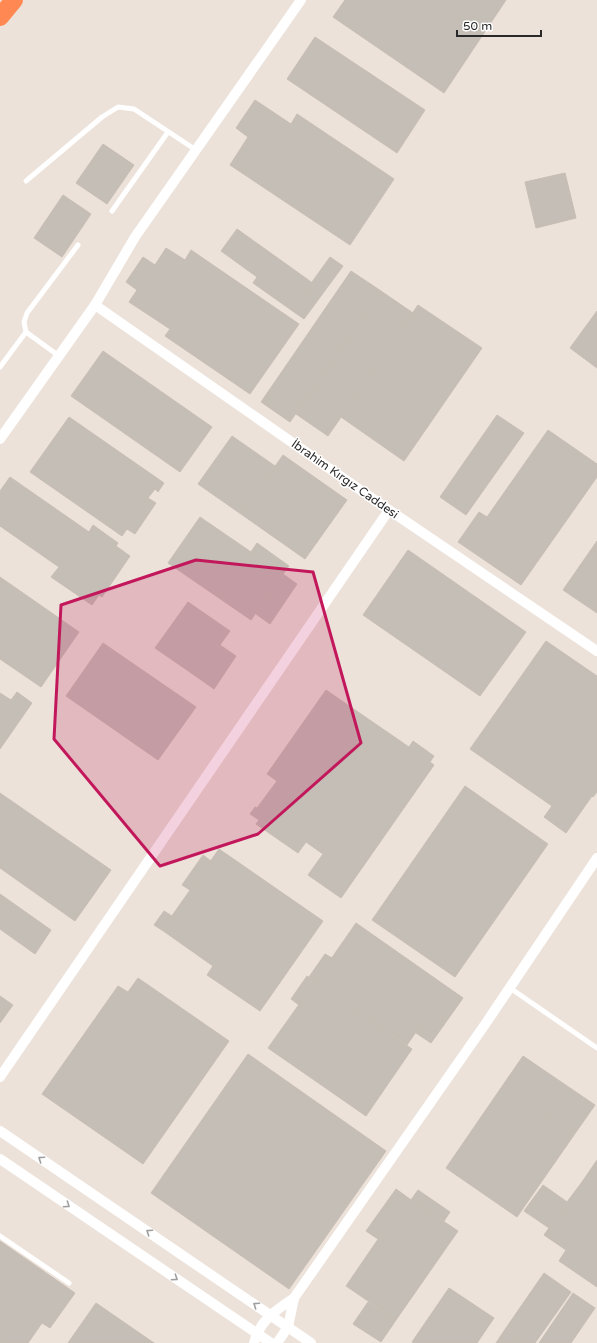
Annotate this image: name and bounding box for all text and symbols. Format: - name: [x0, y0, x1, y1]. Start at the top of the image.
- scale bar: [457, 12, 541, 38]
- text: 50 m: [463, 19, 492, 33]
- street label: İbrahim Kırgız Caddesi: [289, 437, 401, 521]
- one-way arrow: [38, 1156, 45, 1164]
- one-way arrow: [63, 1200, 70, 1208]
- one-way arrow: [146, 1230, 153, 1237]
- one-way arrow: [170, 1273, 177, 1280]
- one-way arrow: [253, 1302, 260, 1310]

